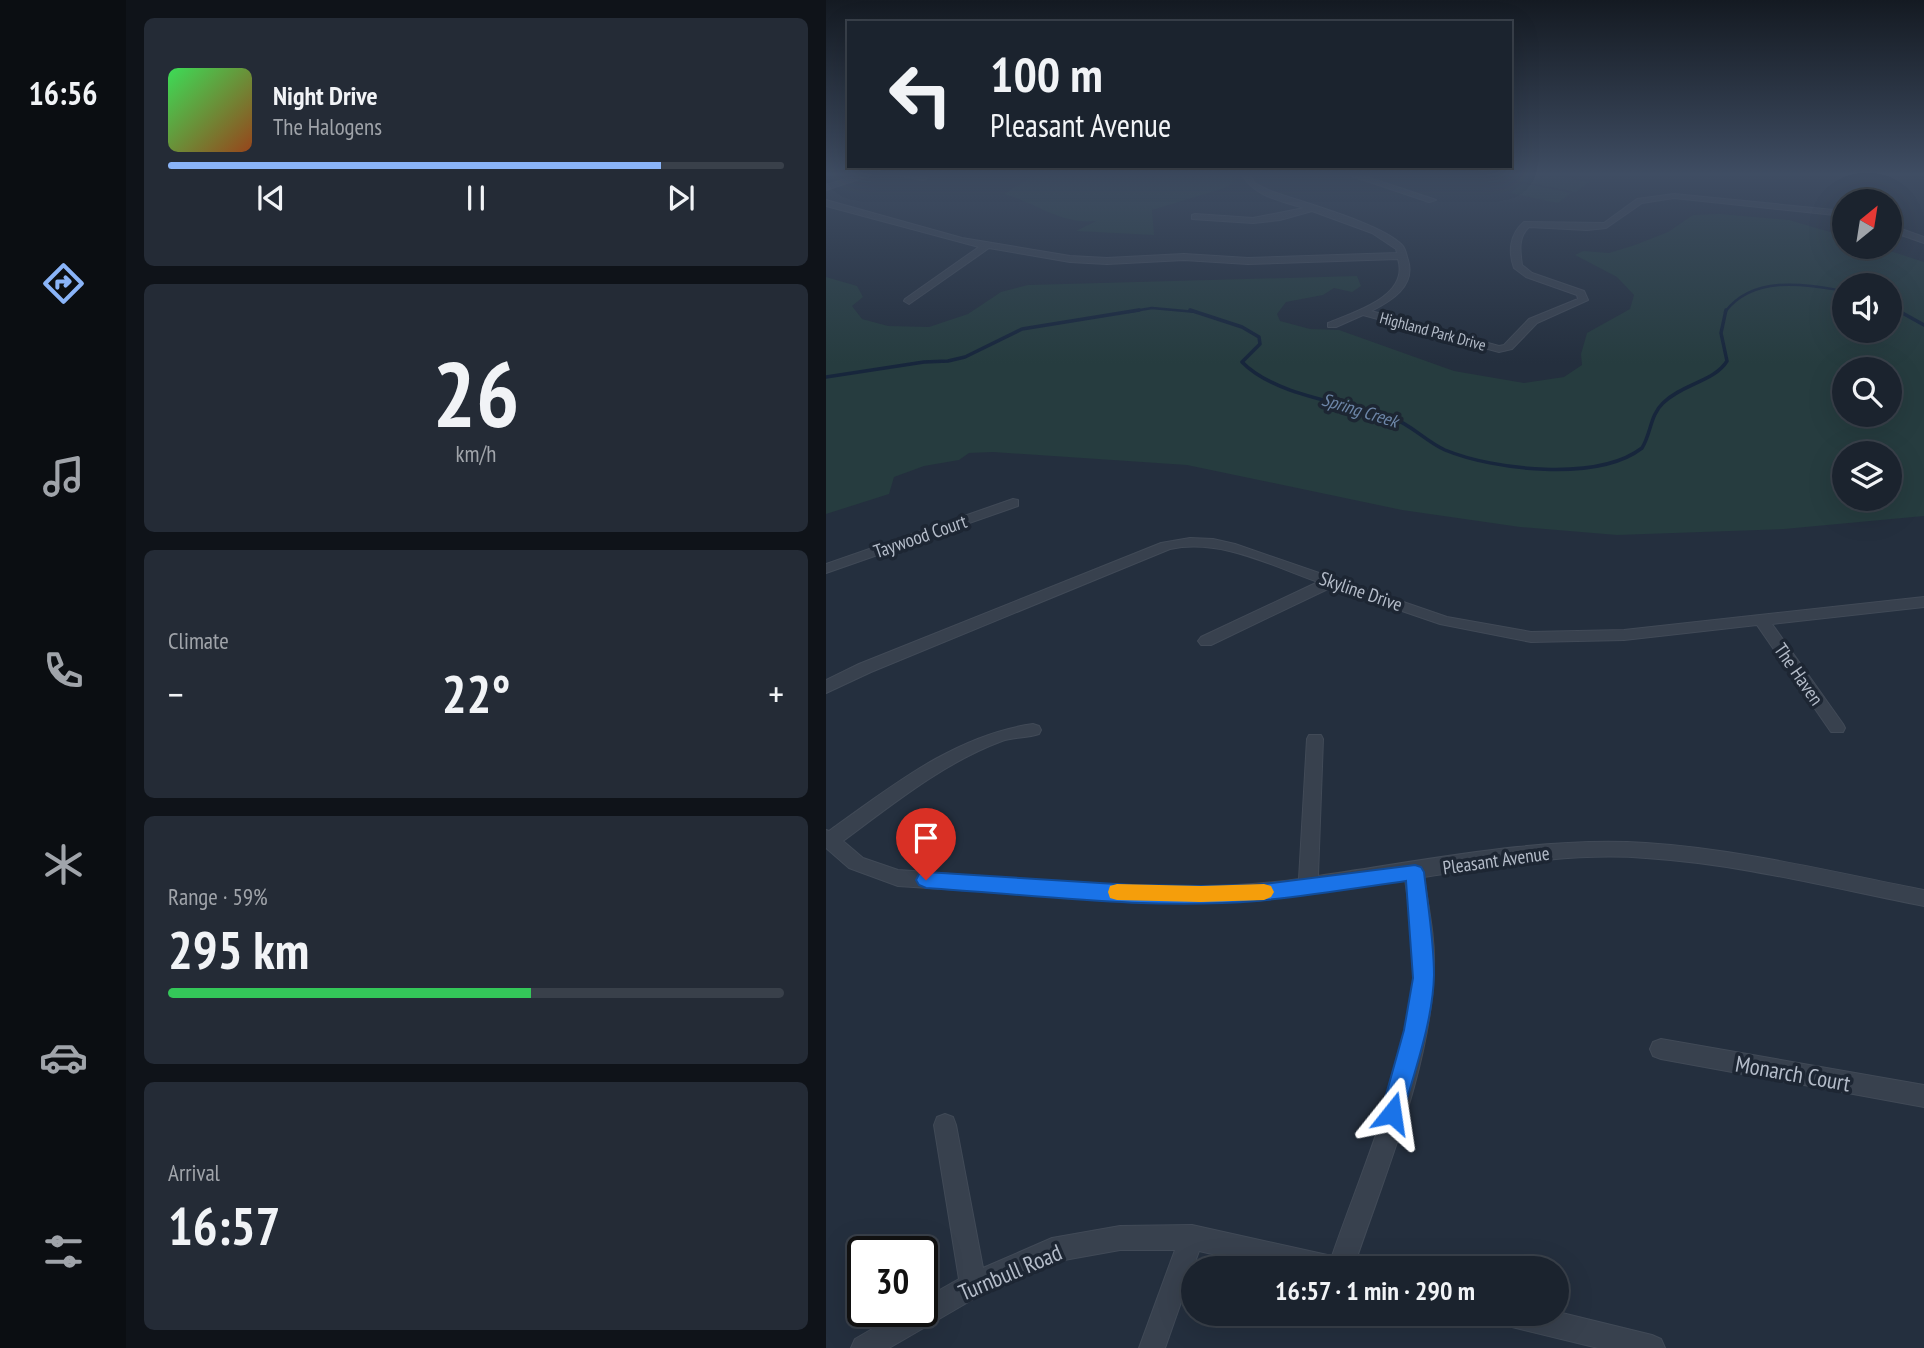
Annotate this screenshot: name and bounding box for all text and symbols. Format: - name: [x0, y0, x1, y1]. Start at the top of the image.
- text: 100 m: [990, 42, 1103, 106]
- icon: left: [875, 49, 966, 140]
- text: 16:56: [28, 72, 98, 114]
- text: Night Drive: [273, 79, 378, 112]
- text: Pleasant Avenue: [990, 104, 1171, 146]
- text: The Halogens: [273, 112, 382, 141]
- icon: previous: [252, 179, 290, 217]
- icon: pause: [457, 179, 495, 217]
- icon: next: [662, 179, 700, 217]
- north arrow: [1832, 189, 1902, 259]
- map controls: [1832, 189, 1902, 511]
- icon: directions: [39, 259, 88, 308]
- button: sound: [1832, 273, 1902, 343]
- street label: Highland Park Drive: [1378, 307, 1488, 355]
- text: 26: [433, 334, 520, 452]
- button: search: [1832, 357, 1902, 427]
- water label: Spring Creek: [1319, 388, 1403, 433]
- text: km/h: [456, 439, 496, 468]
- button: layers: [1832, 441, 1902, 511]
- icon: music: [39, 452, 88, 501]
- street label: Taywood Court: [870, 509, 971, 563]
- street label: Skyline Drive: [1316, 566, 1406, 616]
- text: Climate: [168, 626, 229, 655]
- street label: The Haven: [1769, 638, 1829, 710]
- icon: phone: [39, 646, 88, 695]
- text: 22°: [442, 660, 510, 727]
- text: −: [168, 669, 184, 718]
- text: +: [768, 669, 784, 718]
- pin: [896, 808, 956, 880]
- icon: arrive: [907, 819, 945, 857]
- icon: climate: [39, 840, 88, 889]
- street label: Pleasant Avenue: [1441, 841, 1551, 879]
- text: Range · 59%: [168, 882, 268, 911]
- text: 295 km: [168, 916, 309, 983]
- icon: car: [39, 1033, 88, 1082]
- street label: Monarch Court: [1733, 1049, 1853, 1097]
- position arrow: [1355, 1076, 1429, 1150]
- text: Arrival: [168, 1158, 220, 1187]
- text: 16:57: [168, 1192, 280, 1259]
- icon: filters: [39, 1227, 88, 1276]
- speed limit sign: 30: [847, 1236, 938, 1327]
- street label: Turnbull Road: [954, 1237, 1066, 1307]
- text: 16:57 · 1 min · 290 m: [1275, 1274, 1475, 1307]

